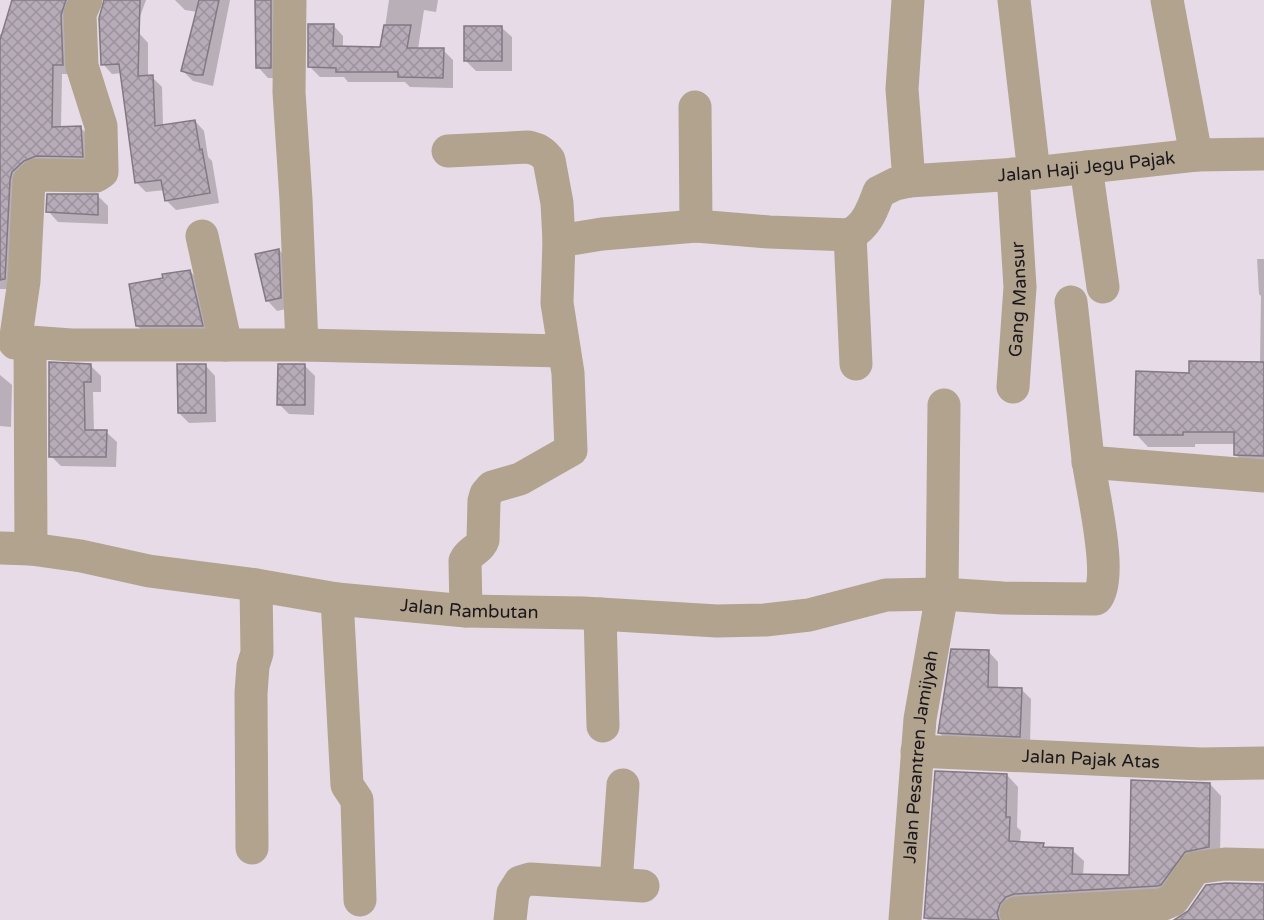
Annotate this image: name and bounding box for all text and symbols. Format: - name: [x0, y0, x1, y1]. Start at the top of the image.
- street label: Jalan Haji Jegu Pajak: [997, 146, 1176, 186]
- street label: Gang Mansur: [1004, 241, 1031, 358]
- street label: Jalan Rambutan: [399, 594, 539, 623]
- street label: Jalan Pesantren Jamijyah: [898, 648, 943, 864]
- street label: Jalan Pajak Atas: [1021, 745, 1160, 773]

